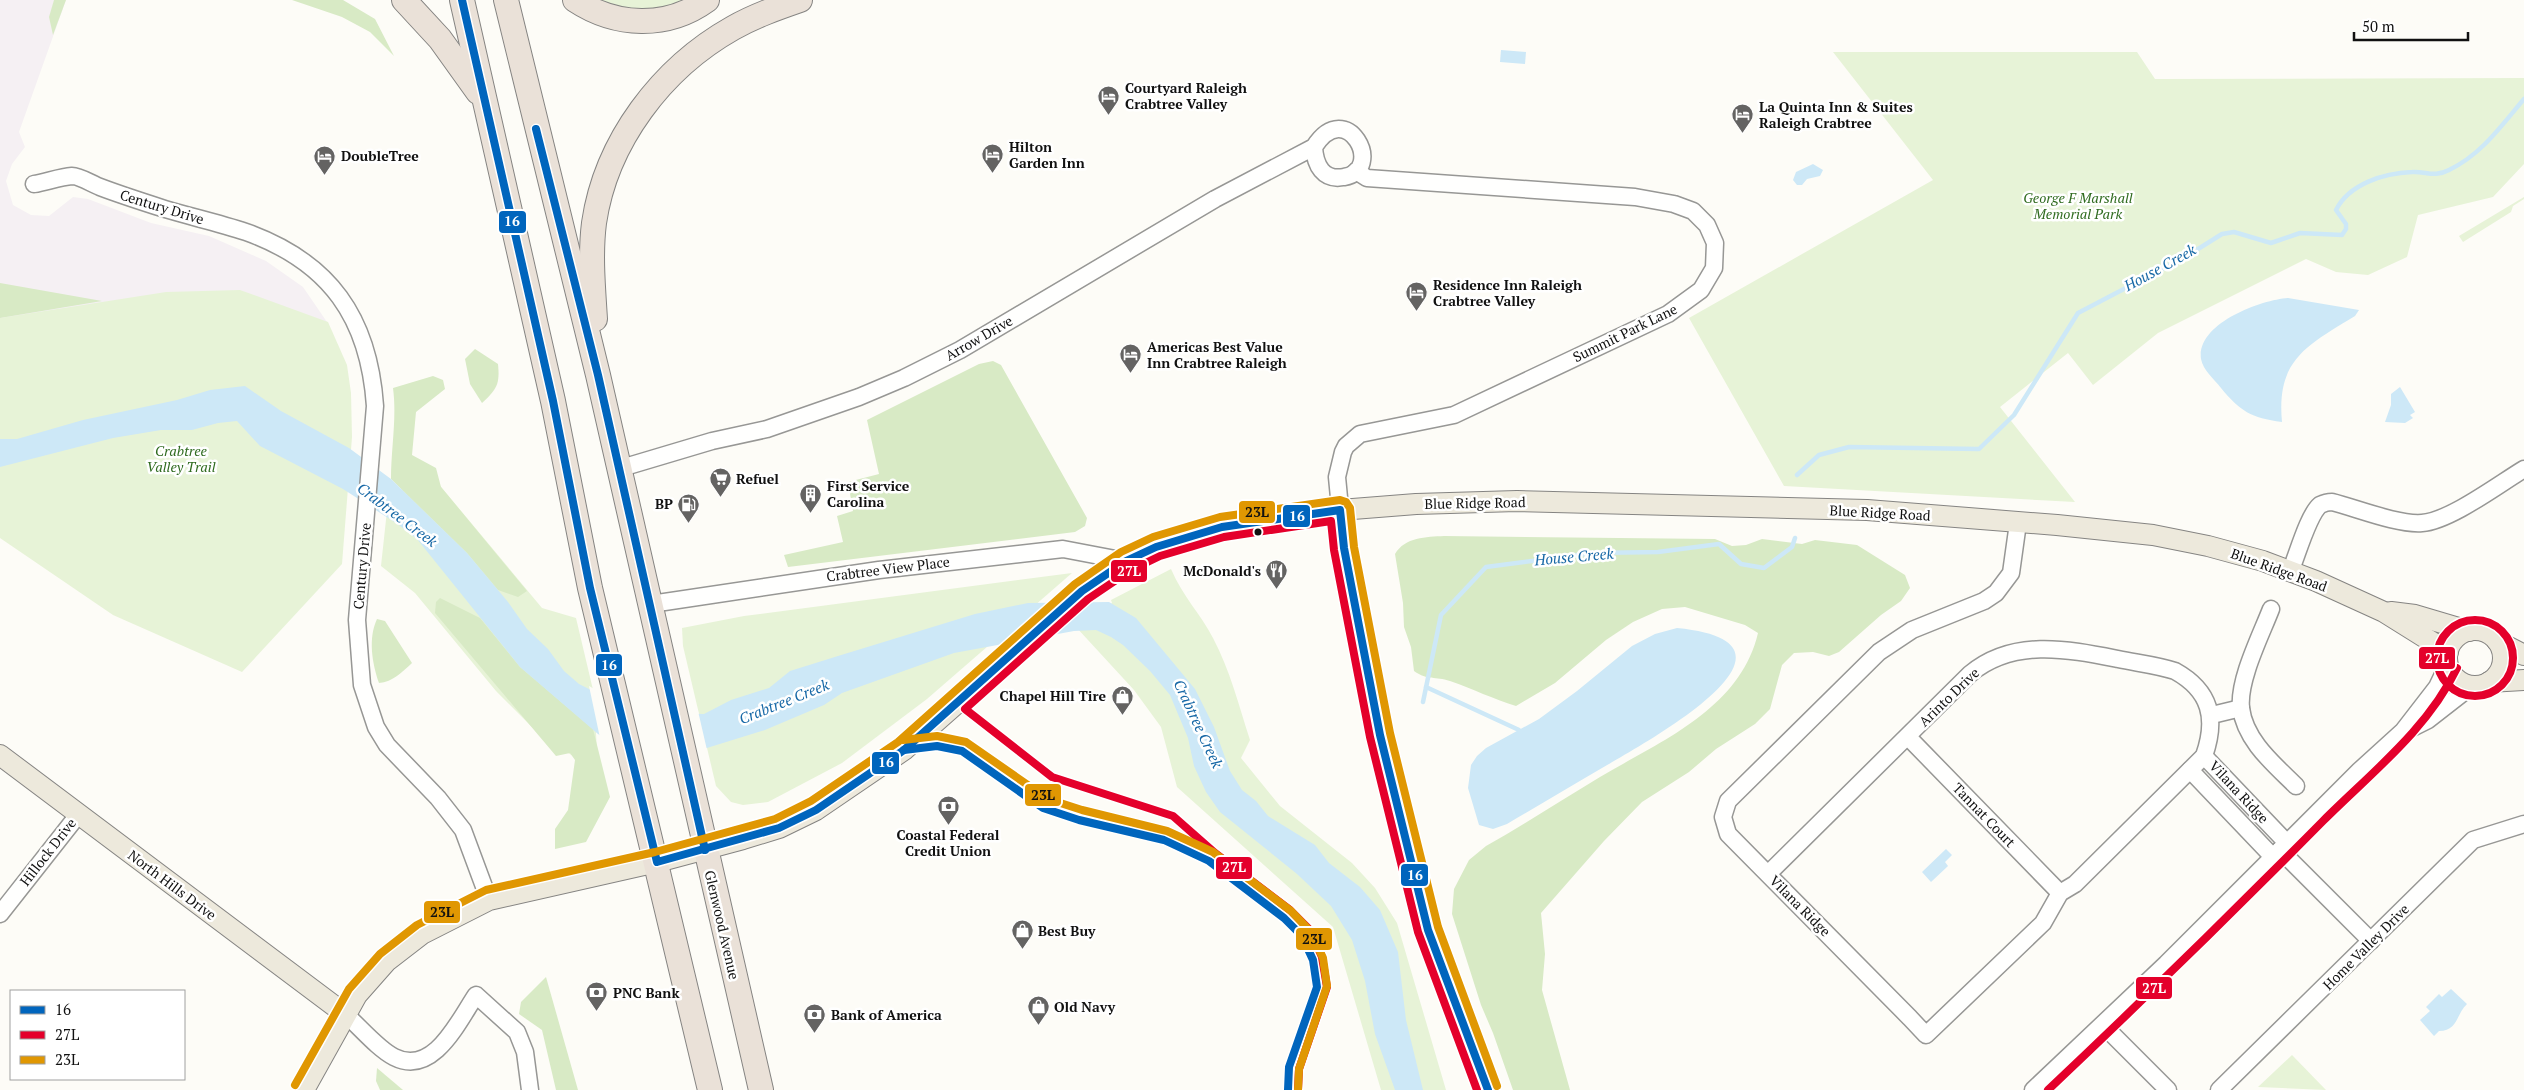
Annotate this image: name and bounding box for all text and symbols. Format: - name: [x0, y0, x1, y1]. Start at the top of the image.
- scale bar: [2354, 10, 2468, 42]
- text: 50 m: [2362, 16, 2395, 36]
- place label: Courtyard Raleigh Crabtree Valley: [1125, 78, 1247, 113]
- hotel icon: Courtyard Raleigh Crabtree Valley: [1097, 84, 1121, 115]
- place label: La Quinta Inn & Suites Raleigh Crabtree: [1759, 97, 1913, 132]
- hotel icon: La Quinta Inn & Suites Raleigh Crabtree: [1731, 103, 1755, 134]
- place label: Hilton Garden Inn: [1009, 137, 1085, 172]
- hotel icon: Hilton Garden Inn: [981, 143, 1005, 174]
- hotel icon: DoubleTree: [313, 144, 337, 175]
- place label: DoubleTree: [341, 146, 419, 165]
- street label: Century Drive: [118, 185, 206, 228]
- park label: George F Marshall Memorial Park: [2023, 188, 2133, 223]
- line badge: 16: [498, 210, 527, 234]
- text: 16: [504, 211, 520, 230]
- water label: House Creek: [2119, 239, 2200, 296]
- place label: Residence Inn Raleigh Crabtree Valley: [1433, 275, 1582, 310]
- hotel icon: Residence Inn Raleigh Crabtree Valley: [1405, 281, 1429, 312]
- street label: Summit Park Lane: [1569, 299, 1680, 366]
- street label: Arrow Drive: [942, 311, 1016, 365]
- place label: Americas Best Value Inn Crabtree Raleigh: [1147, 337, 1287, 372]
- hotel icon: Americas Best Value Inn Crabtree Raleigh: [1119, 343, 1143, 374]
- park label: Crabtree Valley Trail: [146, 441, 216, 476]
- supermarket icon: Refuel: [708, 467, 732, 498]
- place label: Refuel: [736, 469, 779, 488]
- place label: First Service Carolina: [827, 476, 910, 511]
- water label: Crabtree Creek: [353, 477, 442, 551]
- building icon: First Service Carolina: [799, 482, 823, 513]
- fuel station icon: BP: [677, 492, 701, 523]
- street label: Blue Ridge Road: [1424, 492, 1526, 513]
- place label: BP: [655, 494, 673, 513]
- line badge: 23L: [1238, 500, 1276, 524]
- street label: Blue Ridge Road: [1829, 500, 1931, 525]
- text: 23L: [1245, 502, 1269, 521]
- line badge: 16: [1282, 504, 1311, 528]
- text: 16: [1289, 506, 1305, 525]
- street label: Century Drive: [348, 522, 375, 610]
- unlabelled marker: [1253, 527, 1263, 537]
- water label: House Creek: [1532, 543, 1615, 570]
- street label: Blue Ridge Road: [2228, 543, 2330, 596]
- street label: Crabtree View Place: [825, 552, 951, 585]
- line badge: 27L: [1110, 559, 1148, 583]
- restaurant icon: McDonald's: [1265, 559, 1289, 590]
- text: 27L: [1117, 561, 1141, 580]
- place label: McDonald's: [1183, 561, 1261, 580]
- line badge: 27L: [2418, 646, 2456, 670]
- text: 27L: [2425, 648, 2449, 667]
- line badge: 16: [595, 653, 623, 677]
- text: 16: [601, 655, 617, 674]
- street label: Arinto Drive: [1914, 663, 1983, 730]
- water label: Crabtree Creek: [736, 674, 832, 728]
- water label: Crabtree Creek: [1170, 676, 1228, 772]
- shop icon: Chapel Hill Tire: [1110, 684, 1134, 715]
- place label: Chapel Hill Tire: [1000, 686, 1106, 705]
- line badge: 16: [871, 751, 900, 775]
- text: 16: [878, 752, 894, 771]
- street label: Vilana Ridge: [2205, 756, 2273, 827]
- street label: Tannat Court: [1949, 778, 2020, 852]
- line badge: 23L: [1024, 783, 1062, 807]
- text: 23L: [1031, 785, 1055, 804]
- bank icon: Coastal Federal Credit Union: [936, 795, 960, 826]
- street label: Hillock Drive: [15, 814, 80, 890]
- place label: Coastal Federal Credit Union: [896, 825, 1000, 860]
- street label: North Hills Drive: [124, 845, 220, 924]
- line badge: 27L: [1215, 856, 1253, 880]
- text: 27L: [1222, 857, 1246, 876]
- line badge: 16: [1400, 863, 1429, 887]
- text: 16: [1407, 865, 1423, 884]
- street label: Glenwood Avenue: [701, 868, 744, 981]
- street label: Vilana Ridge: [1766, 871, 1835, 940]
- street label: Home Valley Drive: [2318, 899, 2413, 994]
- line badge: 23L: [423, 900, 461, 924]
- text: 23L: [430, 902, 454, 921]
- shop icon: Best Buy: [1010, 919, 1034, 950]
- place label: Best Buy: [1038, 921, 1096, 940]
- line badge: 23L: [1295, 927, 1333, 951]
- text: 23L: [1302, 929, 1326, 948]
- line badge: 27L: [2135, 976, 2173, 1000]
- text: 27L: [2142, 978, 2166, 997]
- bank icon: PNC Bank: [585, 981, 609, 1012]
- place label: PNC Bank: [613, 983, 680, 1002]
- legend: [10, 990, 185, 1080]
- shop icon: Old Navy: [1026, 995, 1050, 1026]
- place label: Old Navy: [1054, 997, 1116, 1016]
- text: 16: [55, 999, 71, 1019]
- bank icon: Bank of America: [803, 1003, 827, 1034]
- place label: Bank of America: [831, 1005, 942, 1024]
- text: 27L: [55, 1024, 79, 1044]
- text: 23L: [55, 1049, 79, 1069]

